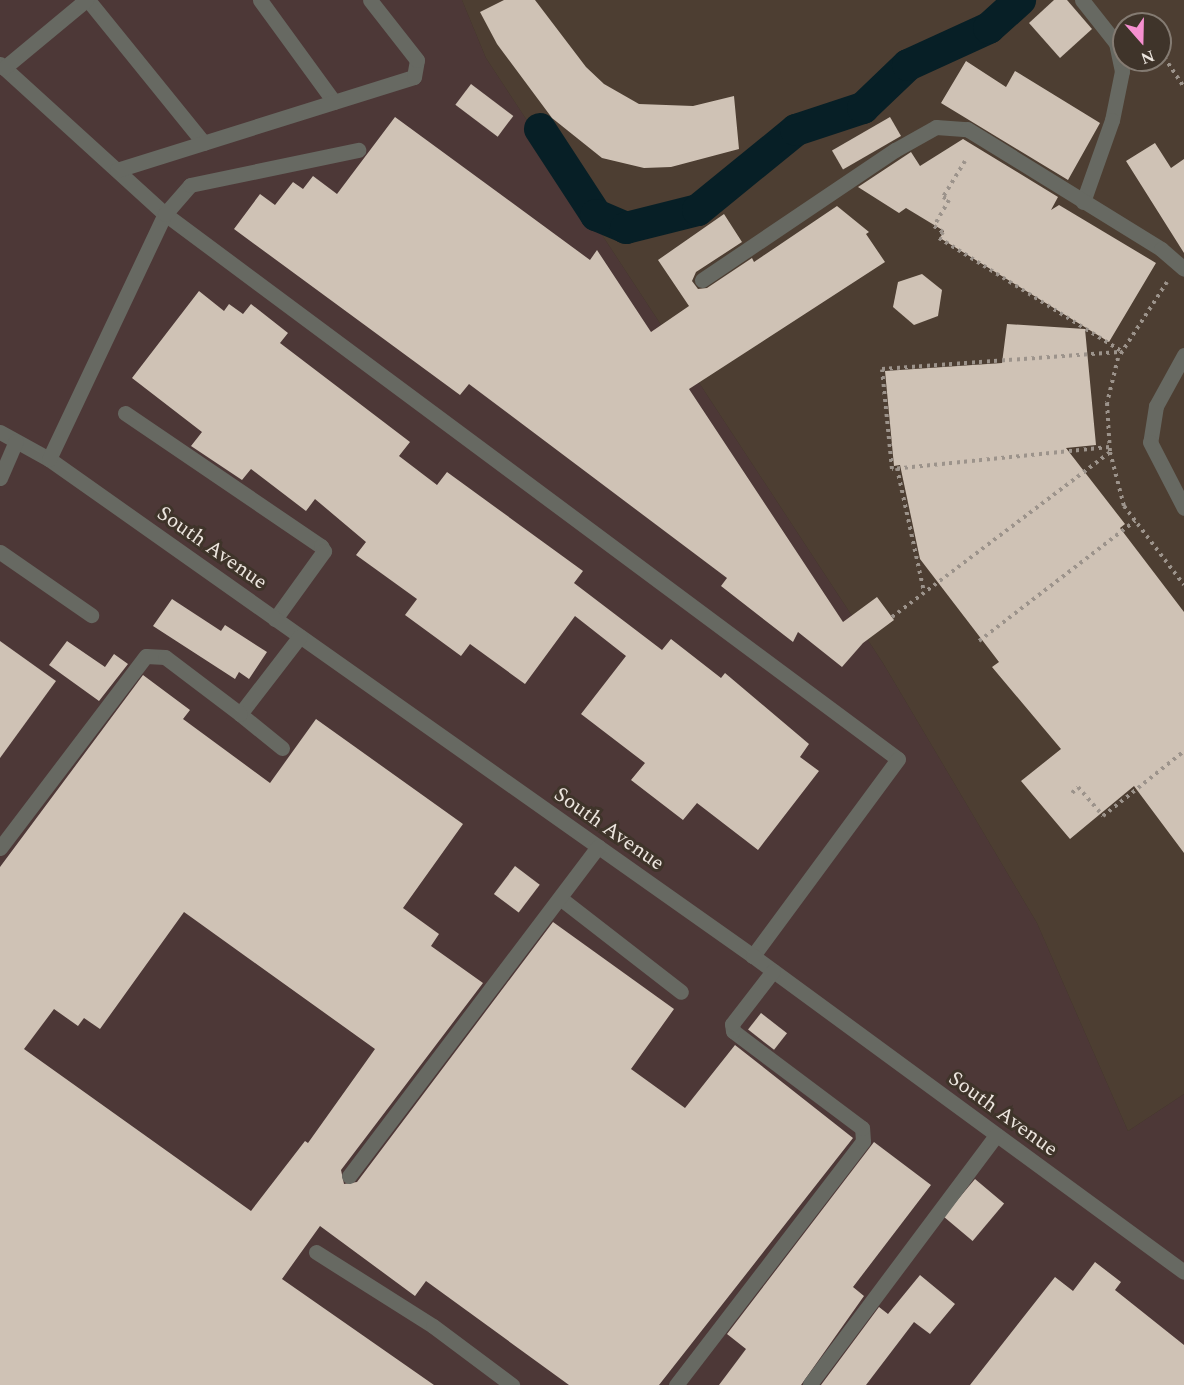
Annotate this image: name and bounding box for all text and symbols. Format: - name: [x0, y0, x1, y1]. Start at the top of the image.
- north arrow: [1112, 12, 1172, 72]
- text: N: [1137, 44, 1158, 71]
- street label: South Avenue: [152, 501, 272, 595]
- street label: South Avenue: [549, 782, 669, 876]
- street label: South Avenue: [943, 1066, 1063, 1162]

